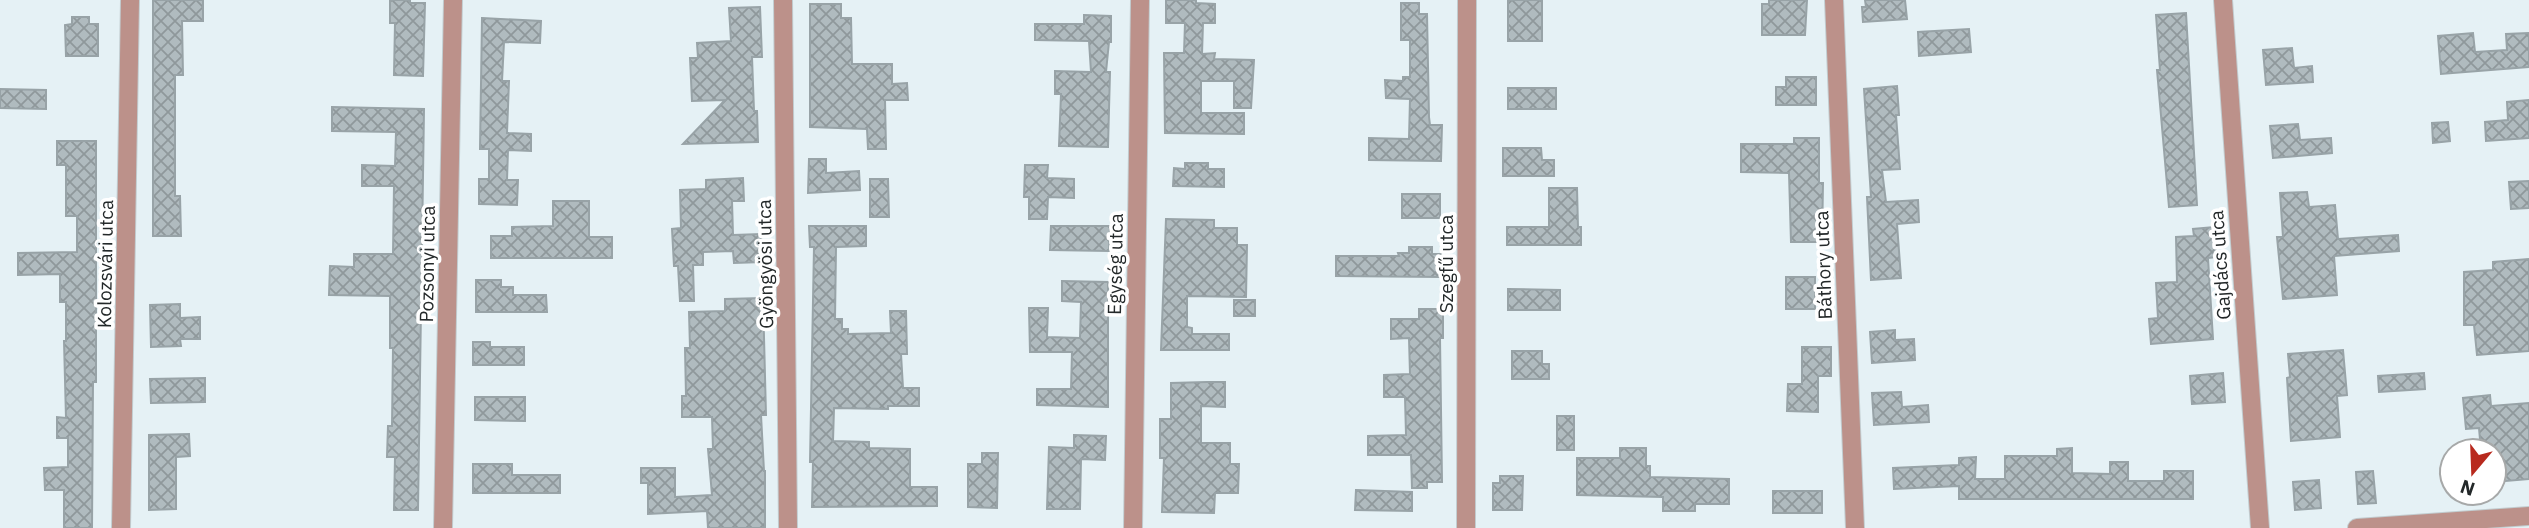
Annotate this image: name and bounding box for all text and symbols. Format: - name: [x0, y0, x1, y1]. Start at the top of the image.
- street label: Gyöngyösi utca: [752, 199, 778, 329]
- street label: Kolozsvári utca: [92, 200, 118, 328]
- street label: Pozsonyi utca: [414, 205, 440, 323]
- street label: Gajdács utca: [2204, 209, 2236, 321]
- street label: Báthory utca: [1809, 210, 1837, 320]
- street label: Egység utca: [1102, 213, 1128, 315]
- street label: Szegfű utca: [1434, 215, 1458, 313]
- north arrow: [2438, 437, 2508, 507]
- text: N: [2457, 474, 2478, 502]

